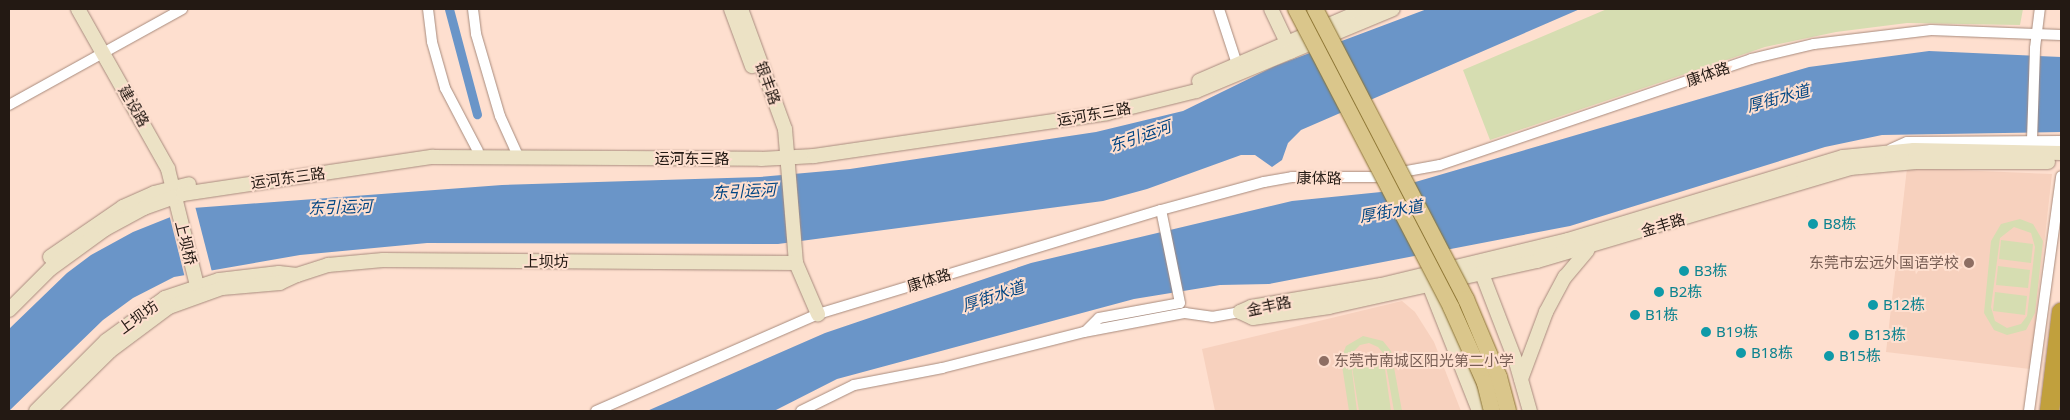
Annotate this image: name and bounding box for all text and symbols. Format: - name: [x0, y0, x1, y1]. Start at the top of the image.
- street label: 康体路: [1684, 58, 1732, 90]
- street label: 银丰路: [752, 59, 784, 107]
- water label: 厚街水道: [1745, 80, 1811, 116]
- street label: 建设路: [115, 82, 153, 130]
- street label: 运河东三路: [1056, 99, 1132, 129]
- water label: 东引运河: [1107, 117, 1173, 155]
- street label: 运河东三路: [655, 150, 729, 168]
- street label: 运河东三路: [250, 164, 326, 192]
- street label: 康体路: [1296, 169, 1342, 187]
- water label: 东引运河: [712, 180, 776, 202]
- water label: 东引运河: [308, 196, 372, 218]
- water label: 厚街水道: [1358, 196, 1424, 226]
- street label: 金丰路: [1639, 210, 1687, 240]
- place label: B8栋: [1823, 215, 1856, 233]
- marker: B8栋: [1807, 218, 1819, 230]
- street label: 上坝桥: [172, 219, 200, 267]
- street label: 上坝坊: [524, 253, 568, 271]
- place label: 东莞市宏远外国语学校: [1809, 254, 1959, 272]
- marker: 东莞市宏远外国语学校: [1963, 257, 1975, 269]
- place label: B3栋: [1694, 262, 1727, 280]
- street label: 康体路: [905, 265, 953, 295]
- marker: B3栋: [1678, 265, 1690, 277]
- water label: 厚街水道: [960, 277, 1026, 315]
- place label: B2栋: [1669, 283, 1702, 301]
- marker: B2栋: [1653, 286, 1665, 298]
- street label: 金丰路: [1245, 293, 1293, 319]
- street label: 上坝坊: [115, 296, 161, 338]
- place label: B12栋: [1883, 296, 1925, 314]
- marker: B12栋: [1867, 299, 1879, 311]
- place label: B1栋: [1645, 306, 1678, 324]
- marker: B1栋: [1629, 309, 1641, 321]
- place label: B19栋: [1716, 323, 1758, 341]
- marker: B19栋: [1700, 326, 1712, 338]
- place label: B13栋: [1864, 326, 1906, 344]
- marker: B13栋: [1848, 329, 1860, 341]
- place label: B18栋: [1751, 344, 1793, 362]
- marker: B18栋: [1735, 347, 1747, 359]
- place label: B15栋: [1839, 347, 1881, 365]
- marker: B15栋: [1823, 350, 1835, 362]
- place label: 东莞市南城区阳光第二小学: [1334, 352, 1514, 370]
- marker: 东莞市南城区阳光第二小学: [1318, 355, 1330, 367]

